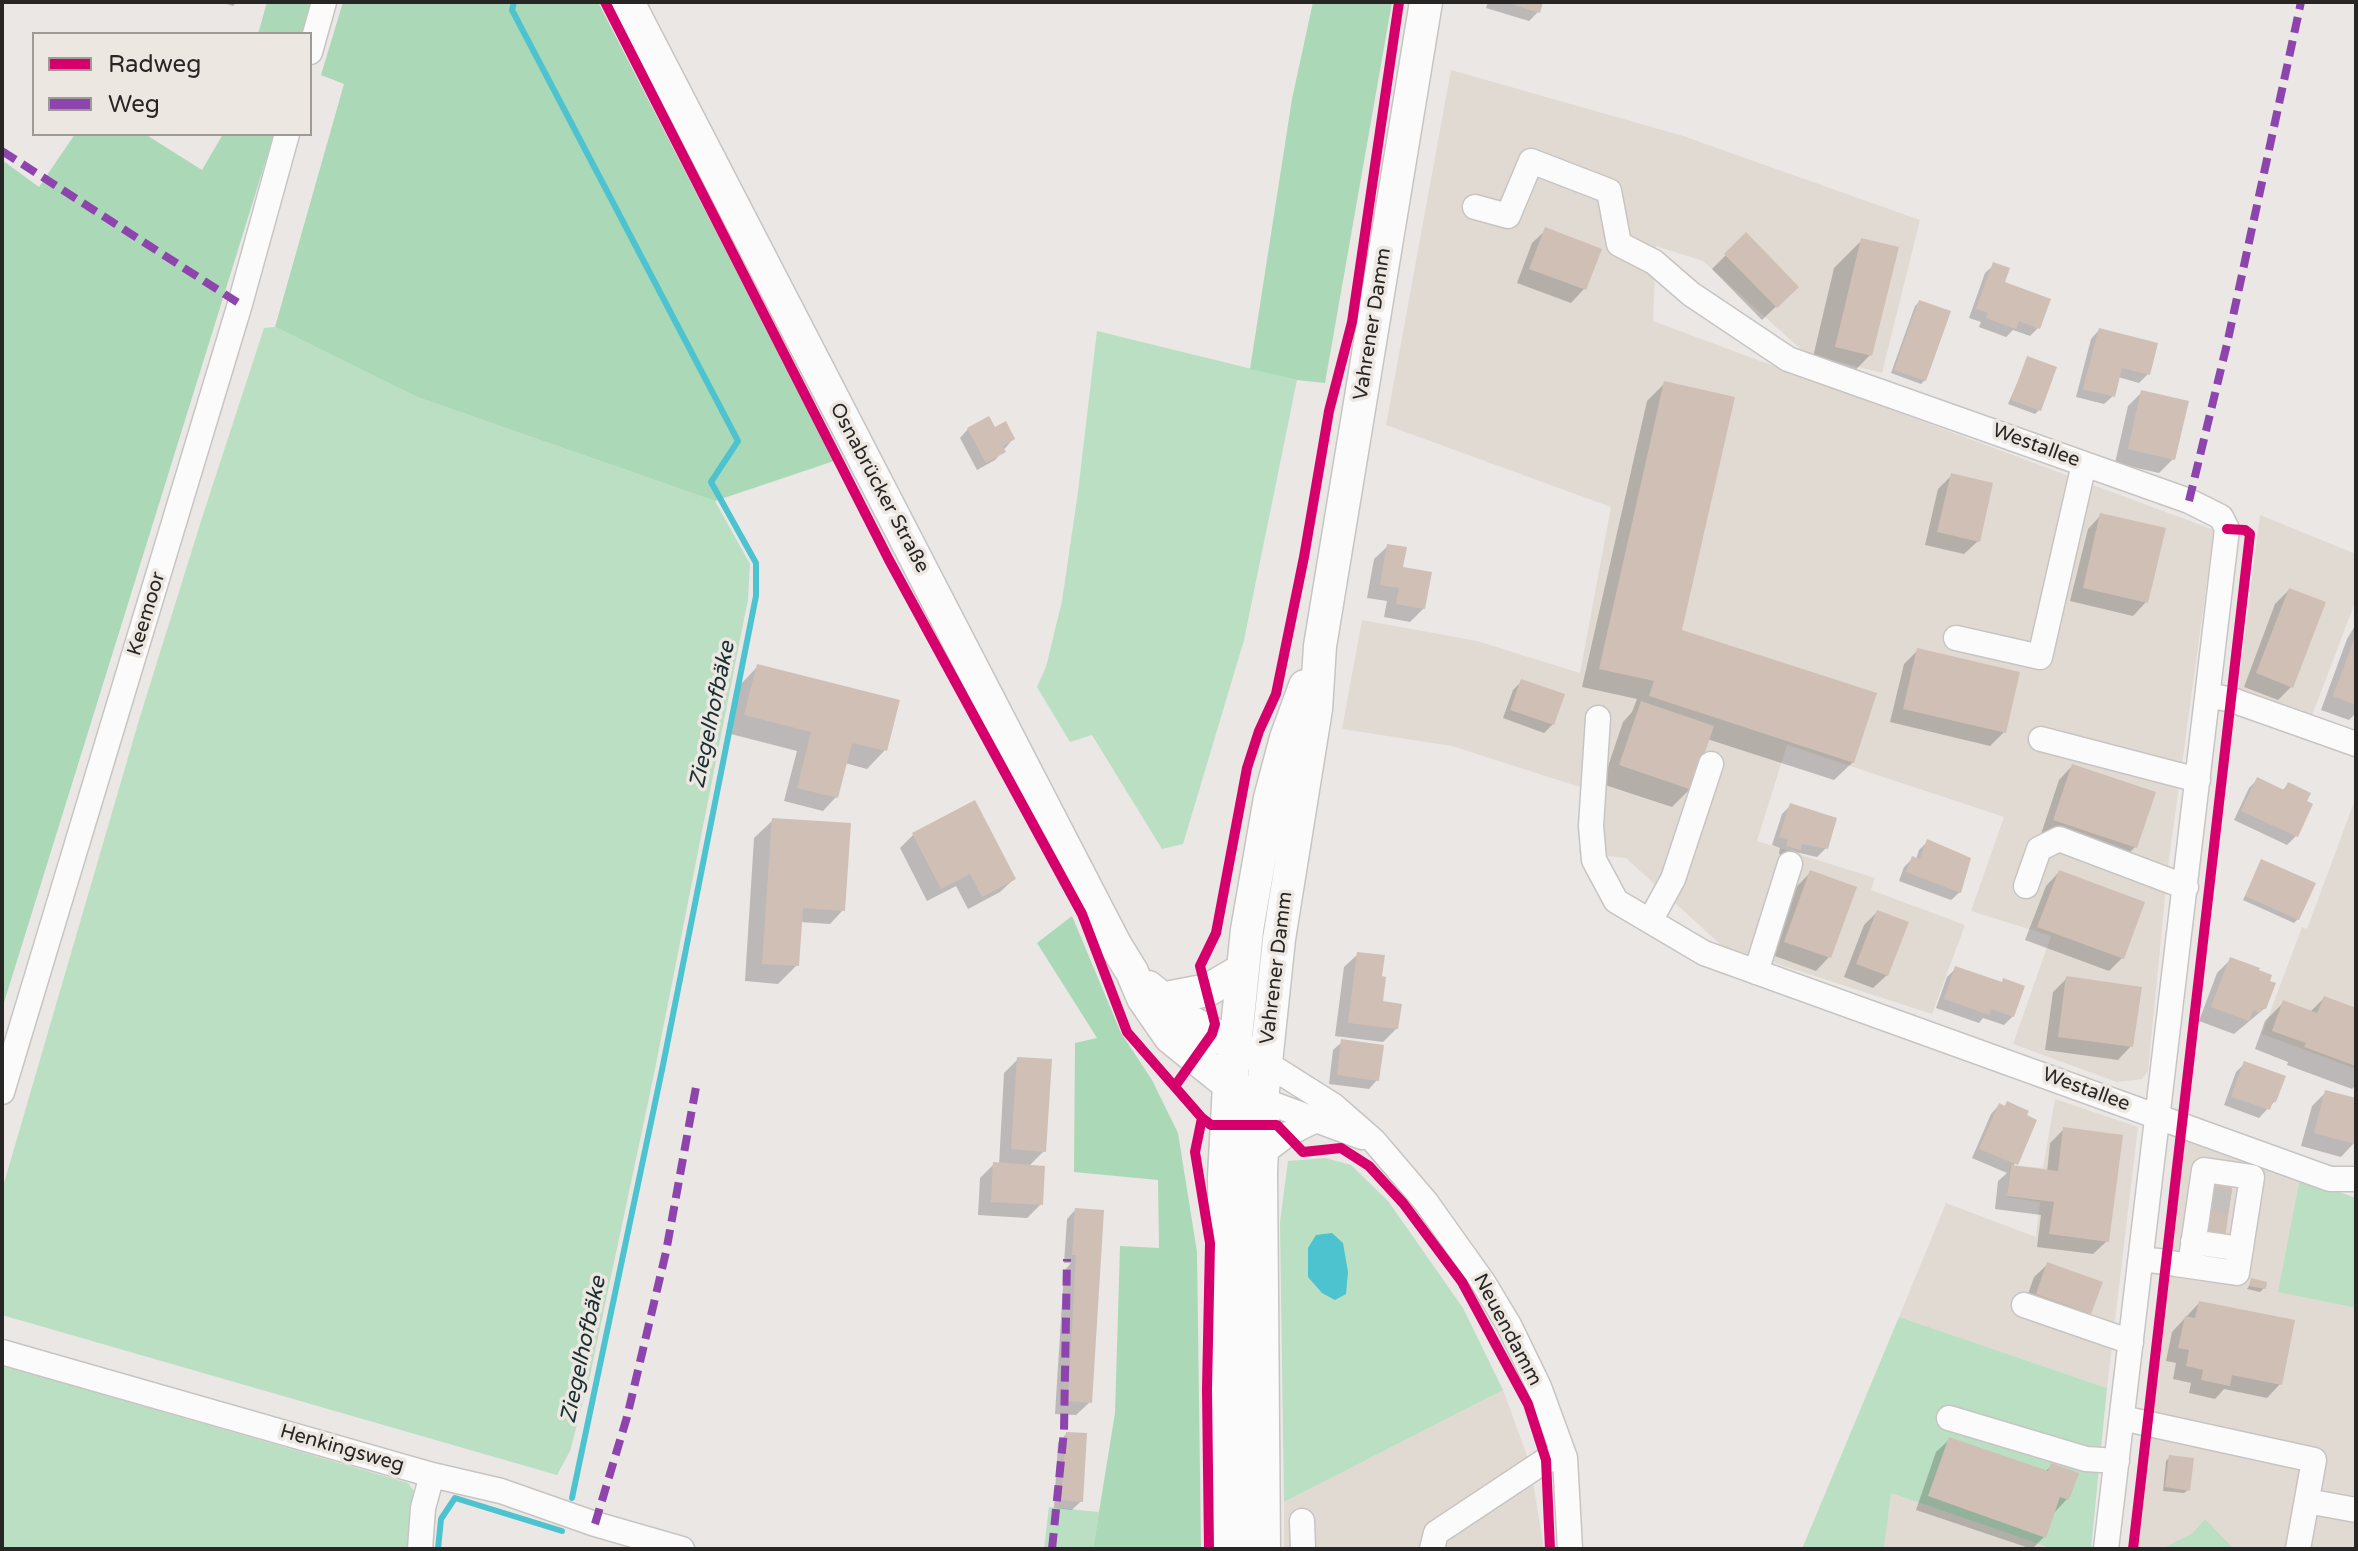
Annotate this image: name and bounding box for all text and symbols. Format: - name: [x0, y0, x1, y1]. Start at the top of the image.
- legend: [32, 32, 312, 136]
- text: Radweg: [108, 50, 201, 79]
- text: Weg: [108, 90, 160, 119]
- street label: Vahrener Damm: [1349, 246, 1397, 402]
- street label: Osnabrücker Straße: [824, 399, 934, 577]
- street label: Westallee: [1989, 419, 2083, 473]
- street label: Keemoor: [123, 569, 171, 659]
- water label: Ziegelhofbäke: [685, 639, 741, 791]
- street label: Vahrener Damm: [1256, 890, 1298, 1046]
- street label: Westallee: [2039, 1063, 2133, 1117]
- street label: Neuendamm: [1467, 1270, 1547, 1390]
- water label: Ziegelhofbäke: [556, 1274, 612, 1426]
- street label: Henkingsweg: [277, 1420, 407, 1478]

